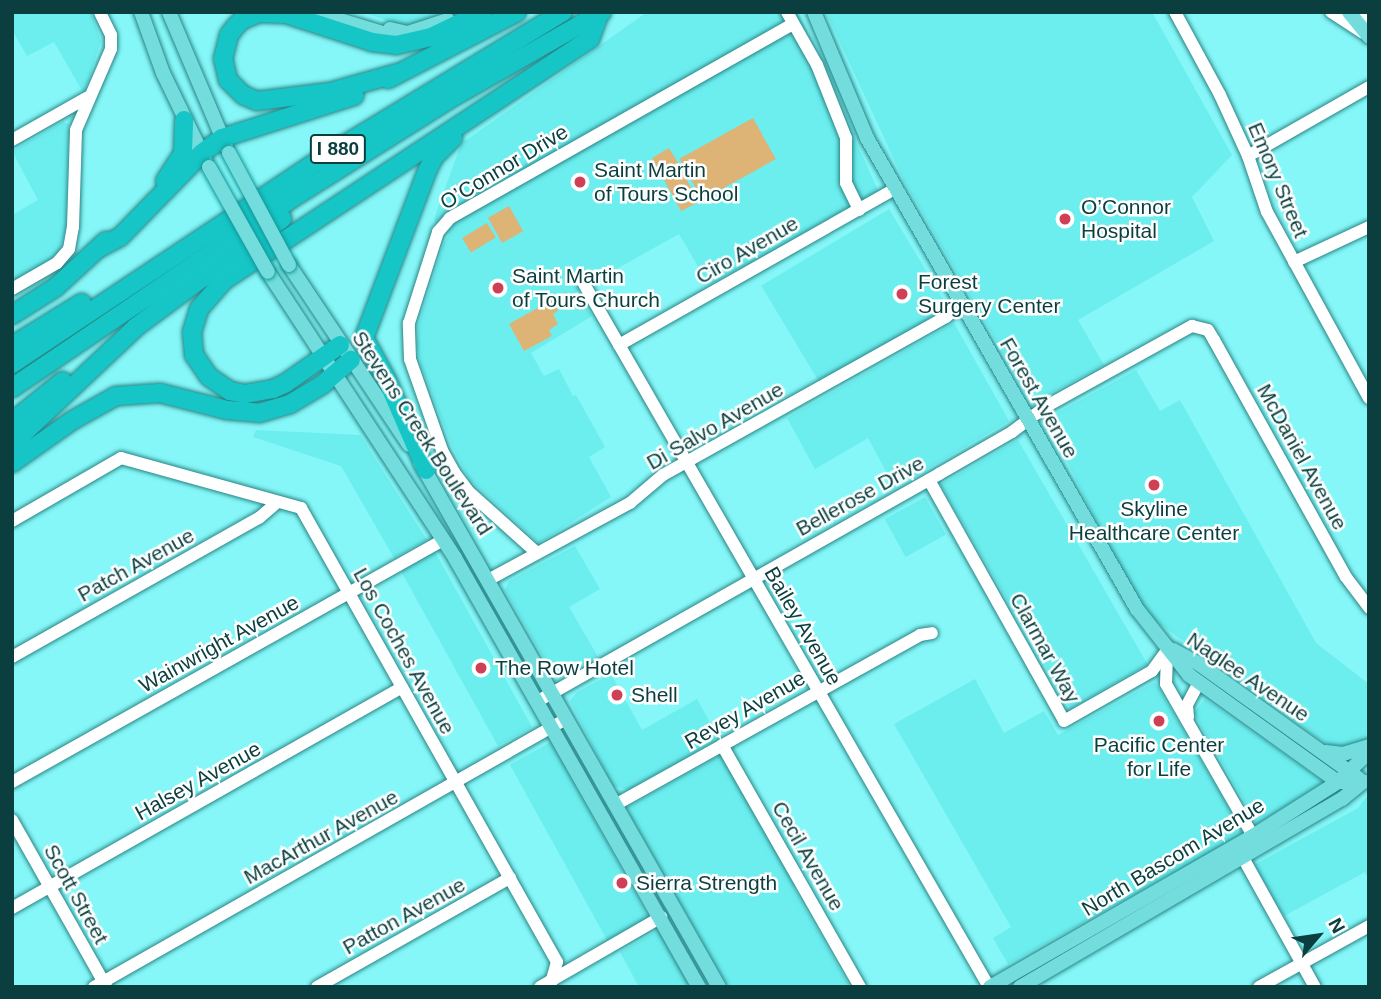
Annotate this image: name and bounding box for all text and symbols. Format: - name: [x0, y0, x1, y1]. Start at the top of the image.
- street label: O’Connor Drive: [435, 119, 573, 215]
- street label: Emory Street: [1242, 119, 1314, 241]
- road number: I 880: [308, 134, 368, 164]
- place label: Saint Martin of Tours School: [594, 157, 739, 207]
- marker: Saint Martin of Tours School: [572, 174, 588, 190]
- place label: O’Connor Hospital: [1081, 194, 1171, 244]
- marker: O’Connor Hospital: [1055, 209, 1075, 229]
- street label: Ciro Avenue: [691, 210, 803, 290]
- place label: Saint Martin of Tours Church: [512, 263, 660, 313]
- place label: Forest Surgery Center: [918, 269, 1060, 319]
- marker: Saint Martin of Tours Church: [490, 280, 506, 296]
- marker: Forest Surgery Center: [892, 284, 912, 304]
- street label: Stevens Creek Boulevard: [347, 326, 497, 540]
- street label: Forest Avenue: [994, 333, 1084, 463]
- street label: Di Salvo Avenue: [642, 376, 788, 476]
- street label: McDaniel Avenue: [1251, 379, 1353, 535]
- street label: Bellerose Drive: [792, 450, 928, 542]
- marker: Skyline Healthcare Center: [1146, 477, 1162, 493]
- place label: Skyline Healthcare Center: [1069, 496, 1239, 546]
- street label: Patch Avenue: [73, 522, 199, 608]
- street label: Bailey Avenue: [759, 562, 847, 690]
- street label: Los Coches Avenue: [348, 563, 460, 739]
- street label: Wainwright Avenue: [134, 589, 304, 699]
- street label: Clarmar Way: [1004, 589, 1086, 707]
- street label: Naglee Avenue: [1182, 627, 1314, 727]
- place label: The Row Hotel: [495, 655, 634, 681]
- marker: The Row Hotel: [473, 660, 489, 676]
- street label: Revey Avenue: [680, 665, 810, 755]
- place label: Shell: [631, 682, 678, 708]
- marker: Shell: [609, 687, 625, 703]
- marker: Pacific Center for Life: [1151, 713, 1167, 729]
- place label: Pacific Center for Life: [1094, 732, 1224, 782]
- street label: Halsey Avenue: [130, 736, 266, 826]
- street label: MacArthur Avenue: [239, 784, 403, 890]
- street label: North Bascom Avenue: [1077, 792, 1269, 922]
- street label: Cecil Avenue: [766, 796, 850, 916]
- street label: Scott Street: [38, 840, 114, 948]
- place label: Sierra Strength: [636, 870, 777, 896]
- street label: Patton Avenue: [338, 872, 470, 960]
- marker: Sierra Strength: [614, 875, 630, 891]
- north arrow: [1283, 901, 1353, 971]
- text: N: [1324, 914, 1349, 937]

